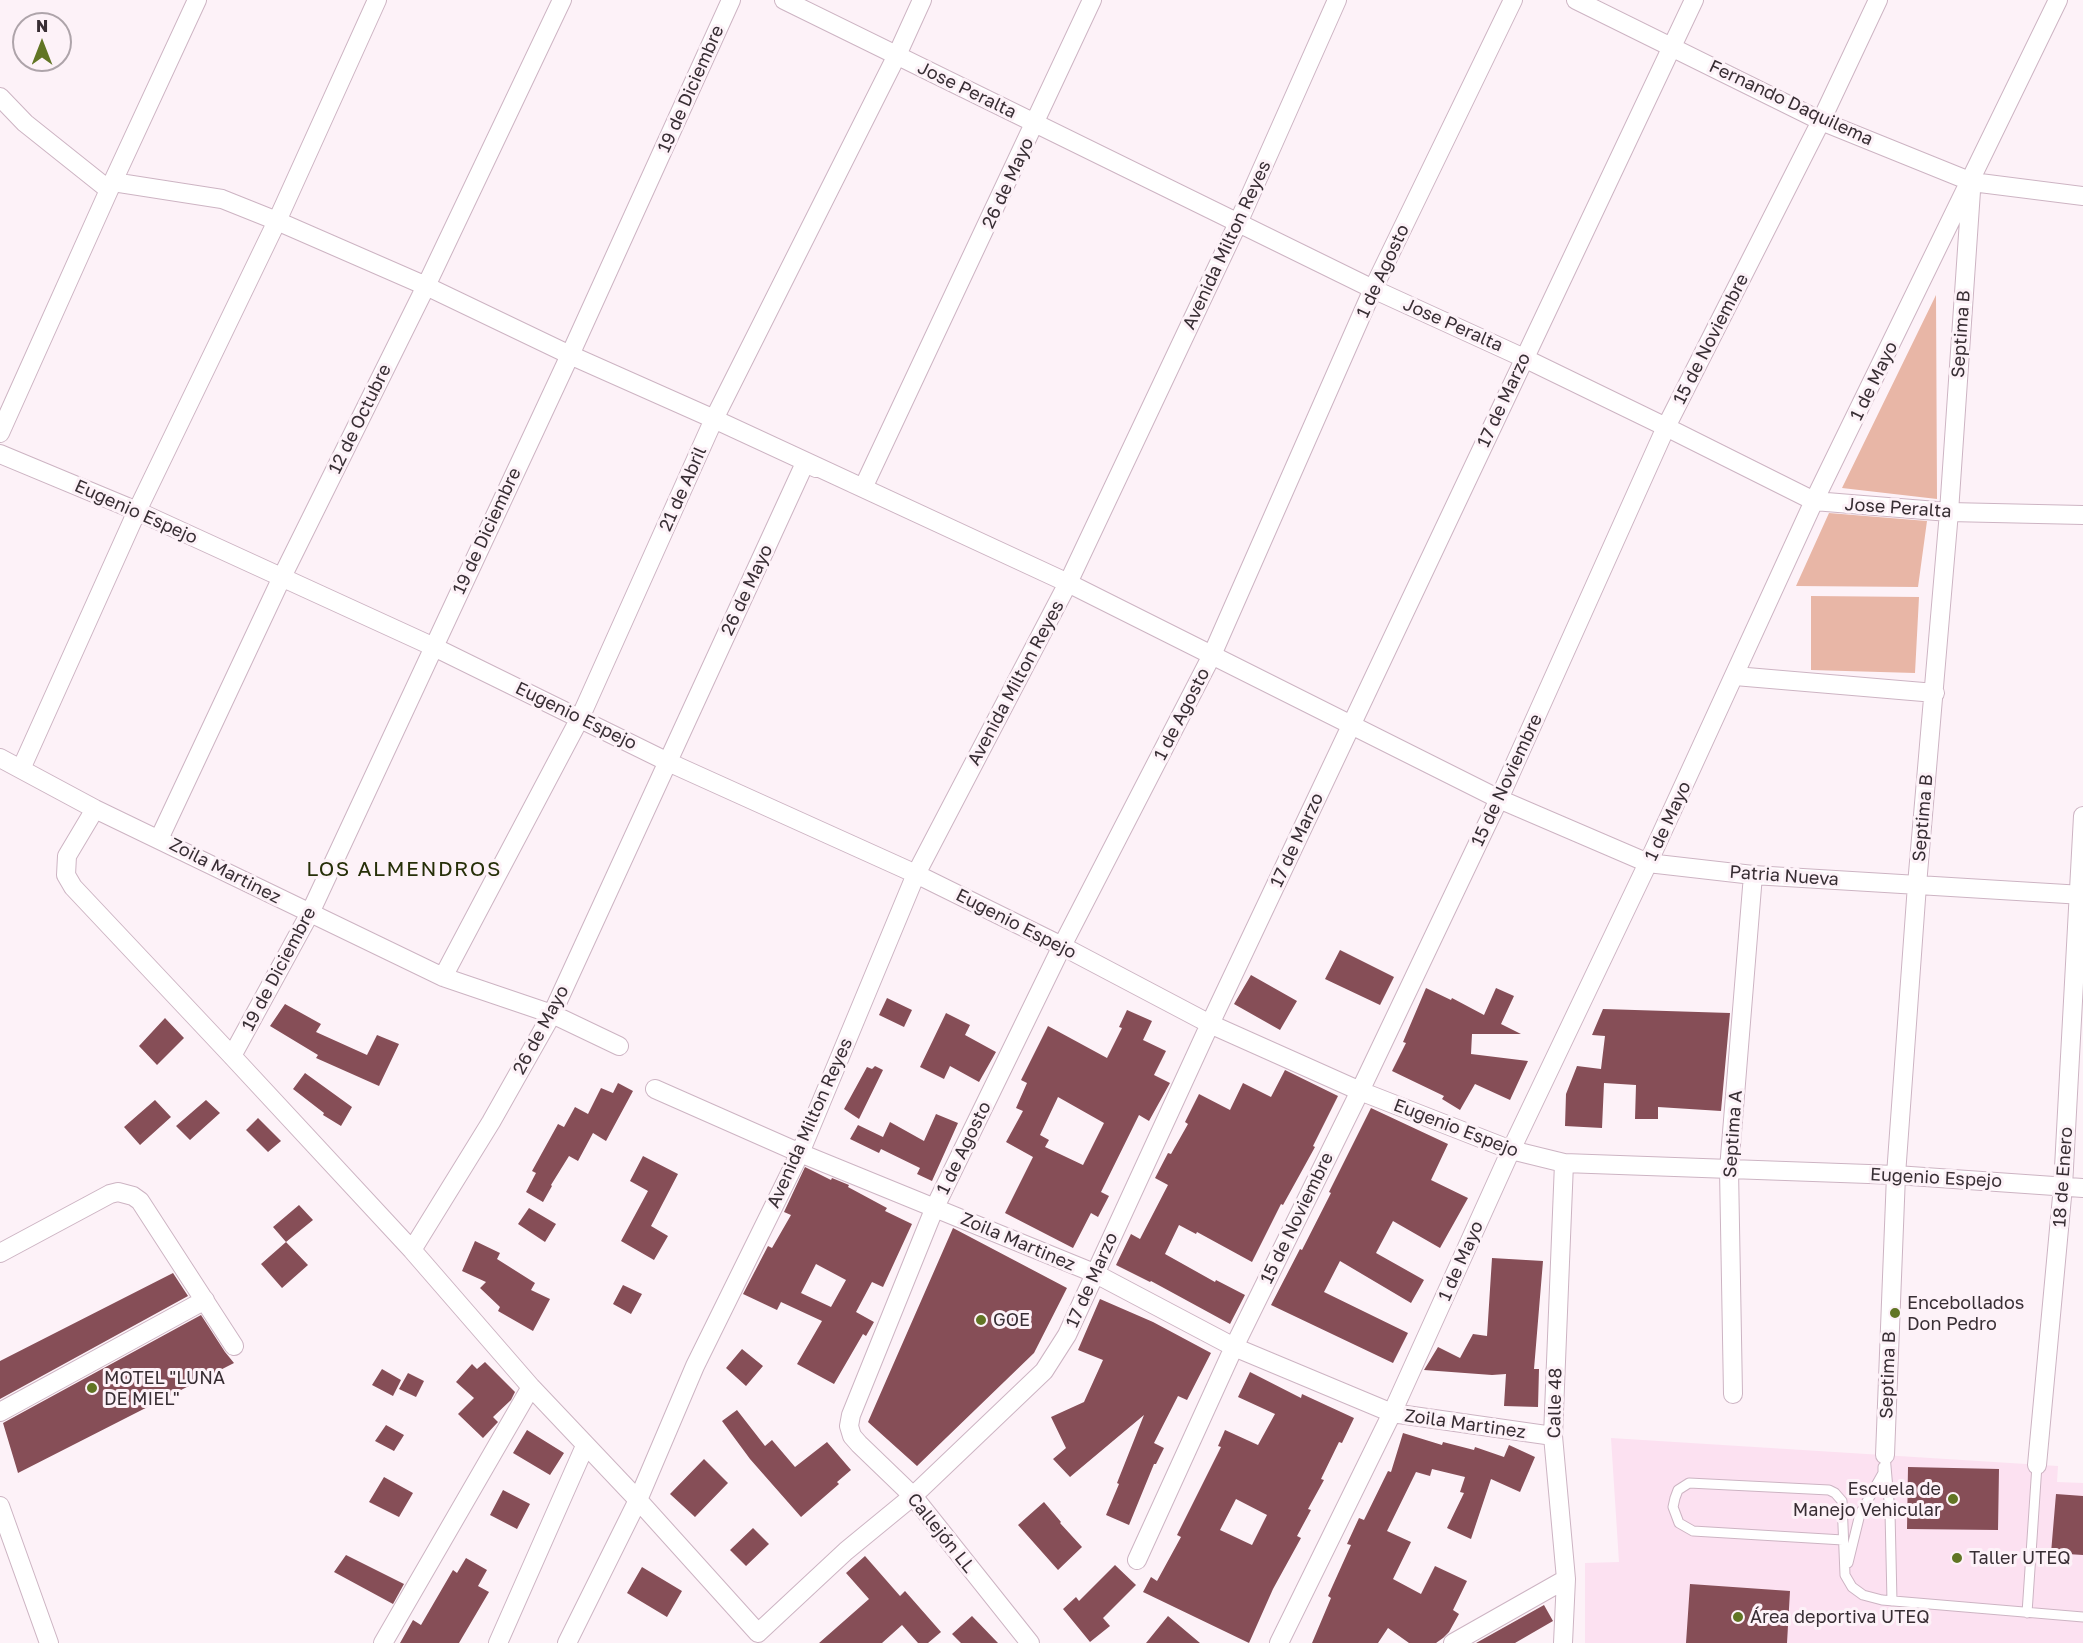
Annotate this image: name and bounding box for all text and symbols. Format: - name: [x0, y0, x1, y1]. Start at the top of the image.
- north arrow: [12, 12, 72, 72]
- text: N: [36, 16, 48, 36]
- street label: 19 de Diciembre: [653, 22, 729, 156]
- street label: Fernando Daquilema: [1706, 56, 1876, 150]
- street label: Jose Peralta: [914, 57, 1020, 123]
- street label: 26 de Mayo: [978, 134, 1038, 232]
- street label: Avenida Milton Reyes: [1178, 157, 1276, 333]
- street label: 1 de Agosto: [1352, 221, 1414, 321]
- street label: 15 de Noviembre: [1669, 270, 1753, 408]
- street label: Septima B: [1947, 289, 1975, 379]
- street label: Jose Peralta: [1400, 293, 1506, 357]
- street label: 1 de Mayo: [1846, 338, 1902, 424]
- street label: 17 de Marzo: [1473, 349, 1535, 451]
- street label: 12 de Octubre: [324, 361, 396, 477]
- street label: 21 de Abril: [655, 443, 711, 535]
- street label: 19 de Diciembre: [448, 464, 526, 598]
- street label: Eugenio Espejo: [71, 475, 201, 549]
- street label: Jose Peralta: [1844, 493, 1952, 523]
- street label: 26 de Mayo: [717, 541, 777, 639]
- street label: Avenida Milton Reyes: [963, 597, 1069, 769]
- street label: 1 de Agosto: [1150, 664, 1214, 764]
- street label: Eugenio Espejo: [512, 677, 640, 755]
- street label: 15 de Noviembre: [1467, 710, 1547, 850]
- street label: Septima B: [1908, 773, 1938, 863]
- street label: 1 de Mayo: [1640, 778, 1696, 864]
- street label: 17 de Marzo: [1266, 789, 1328, 891]
- street label: Zoila Martinez: [166, 834, 284, 908]
- district label: LOS ALMENDROS: [306, 856, 502, 882]
- street label: Patria Nueva: [1729, 861, 1839, 891]
- street label: Eugenio Espejo: [952, 884, 1080, 964]
- street label: 19 de Diciembre: [237, 903, 321, 1035]
- street label: 26 de Mayo: [509, 982, 573, 1078]
- street label: Avenida Milton Reyes: [763, 1035, 857, 1211]
- street label: Septima A: [1719, 1089, 1747, 1179]
- street label: Eugenio Espejo: [1390, 1094, 1522, 1162]
- street label: 1 de Agosto: [932, 1098, 996, 1198]
- street label: 18 de Enero: [2049, 1126, 2077, 1228]
- street label: 15 de Noviembre: [1256, 1149, 1338, 1287]
- street label: Eugenio Espejo: [1869, 1164, 2003, 1192]
- street label: Zoila Martinez: [958, 1208, 1078, 1276]
- street label: 1 de Mayo: [1434, 1218, 1488, 1304]
- street label: 17 de Marzo: [1061, 1229, 1123, 1331]
- place label: Encebollados Don Pedro: [1907, 1292, 2024, 1334]
- marker: Encebollados Don Pedro: [1888, 1306, 1902, 1320]
- place label: GOE: [993, 1309, 1030, 1331]
- marker: GOE: [974, 1313, 988, 1327]
- street label: Septima B: [1876, 1331, 1900, 1419]
- place label: MOTEL "LUNA DE MIEL": [104, 1367, 225, 1410]
- street label: Calle 48: [1544, 1367, 1566, 1439]
- marker: MOTEL "LUNA DE MIEL": [85, 1381, 99, 1395]
- street label: Zoila Martinez: [1403, 1405, 1527, 1443]
- place label: Escuela de Manejo Vehicular: [1793, 1478, 1941, 1520]
- street label: Callejón LL: [902, 1489, 980, 1577]
- marker: Escuela de Manejo Vehicular: [1946, 1492, 1960, 1506]
- place label: Taller UTEQ: [1969, 1547, 2071, 1569]
- marker: Taller UTEQ: [1950, 1551, 1964, 1565]
- place label: Área deportiva UTEQ: [1750, 1606, 1930, 1628]
- marker: Área deportiva UTEQ: [1731, 1610, 1745, 1624]

